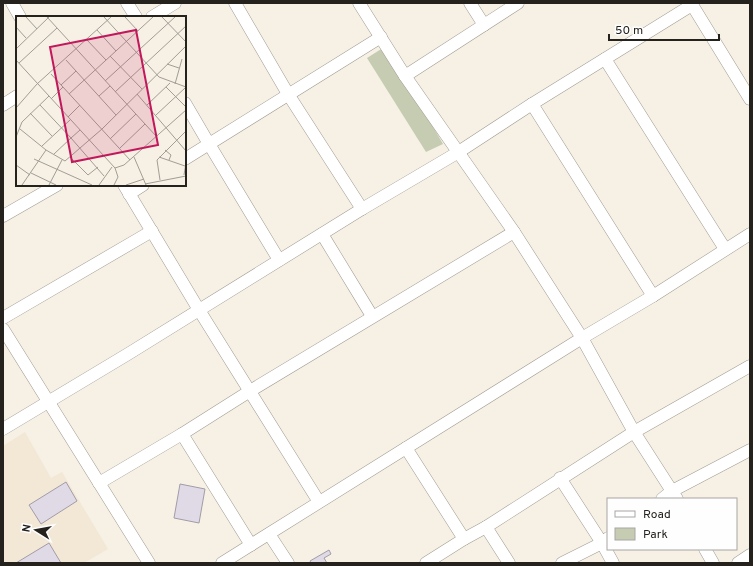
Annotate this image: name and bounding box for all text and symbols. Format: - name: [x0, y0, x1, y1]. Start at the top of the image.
- inset map: [16, 16, 186, 186]
- scale bar: [609, 16, 719, 42]
- text: 50 m: [615, 23, 643, 39]
- legend: [607, 498, 737, 550]
- text: Road: [643, 507, 671, 523]
- north arrow: [16, 510, 56, 550]
- text: N: [20, 523, 35, 533]
- text: Park: [643, 527, 668, 543]

